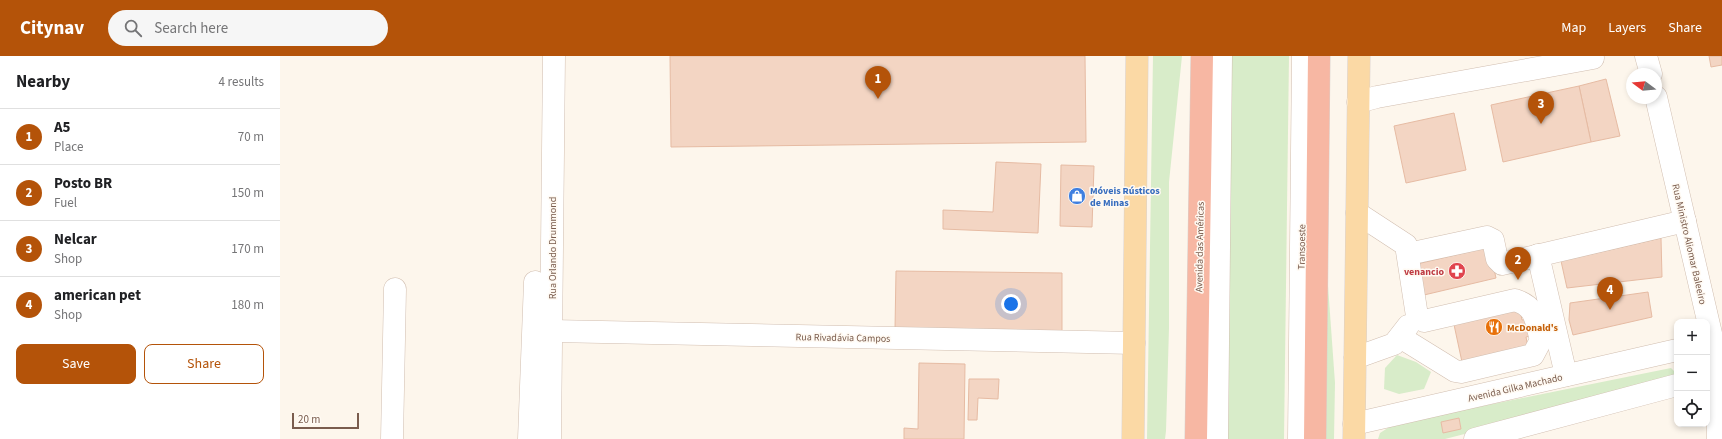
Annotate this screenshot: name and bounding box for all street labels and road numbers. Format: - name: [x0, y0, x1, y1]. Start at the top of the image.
- street label: Rua Ministro Aliomar Baleeiro: [1668, 183, 1710, 306]
- street label: Rua Orlando Drummond: [546, 197, 560, 299]
- street label: Avenida das Américas: [1192, 202, 1208, 292]
- street label: Transoeste: [1295, 224, 1309, 270]
- street label: Rua Rivadávia Campos: [795, 330, 890, 346]
- street label: Avenida Gilka Machado: [1466, 370, 1564, 406]

